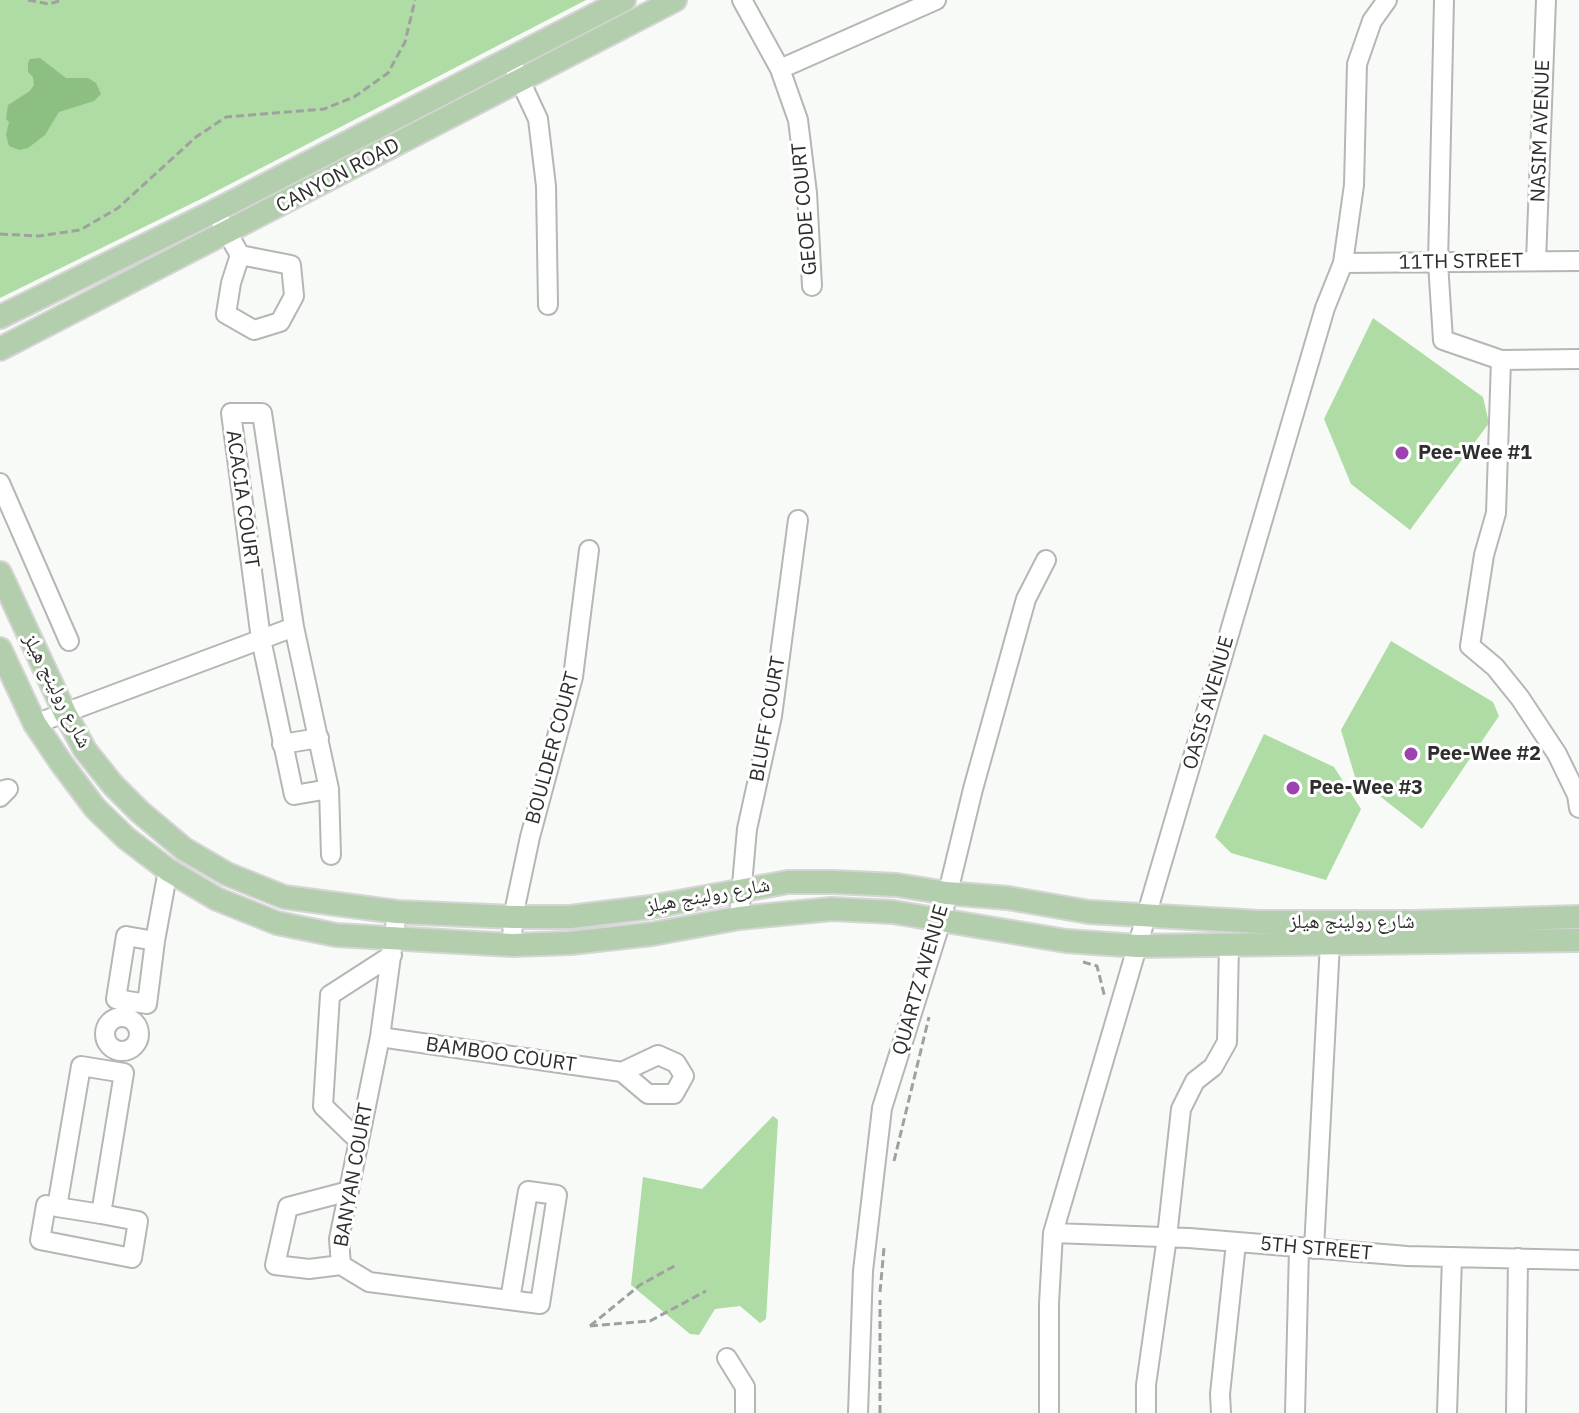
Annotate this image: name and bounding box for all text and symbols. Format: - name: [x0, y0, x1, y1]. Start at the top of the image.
- street label: NASIM AVENUE: [1527, 59, 1555, 203]
- street label: CANYON ROAD: [272, 133, 404, 219]
- street label: GEODE COURT: [787, 142, 823, 276]
- street label: 11TH STREET: [1398, 249, 1524, 275]
- street label: ACACIA COURT: [220, 428, 264, 570]
- place label: Pee-Wee #1: [1418, 441, 1532, 465]
- marker: Pee-Wee #1: [1393, 444, 1411, 462]
- street label: شارع رولينج هيلز: [18, 630, 96, 752]
- street label: OASIS AVENUE: [1178, 633, 1240, 773]
- street label: BLUFF COURT: [745, 654, 791, 784]
- street label: BOULDER COURT: [521, 669, 585, 827]
- place label: Pee-Wee #2: [1427, 742, 1541, 766]
- marker: Pee-Wee #2: [1402, 745, 1420, 763]
- place label: Pee-Wee #3: [1309, 776, 1423, 800]
- marker: Pee-Wee #3: [1284, 779, 1302, 797]
- street label: شارع رولينج هيلز: [644, 873, 772, 919]
- street label: QUARTZ AVENUE: [888, 902, 954, 1058]
- street label: شارع رولينج هيلز: [1289, 910, 1415, 934]
- street label: BAMBOO COURT: [424, 1033, 578, 1077]
- street label: BANYAN COURT: [330, 1101, 378, 1249]
- street label: 5TH STREET: [1259, 1232, 1373, 1266]

